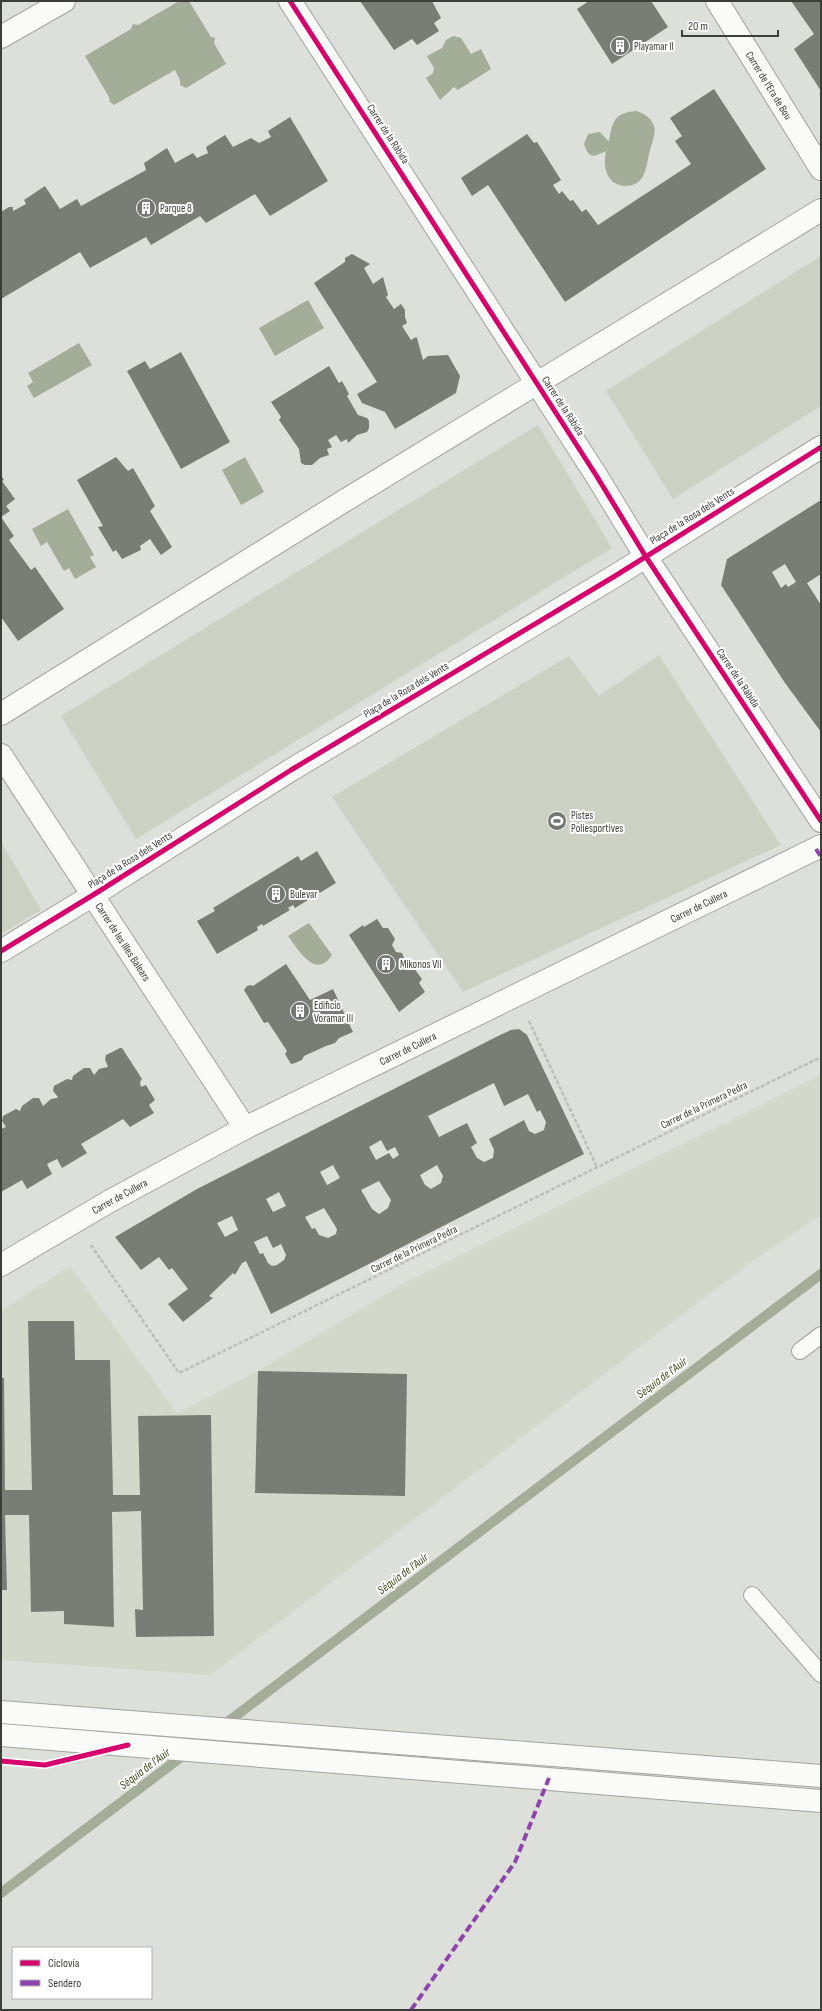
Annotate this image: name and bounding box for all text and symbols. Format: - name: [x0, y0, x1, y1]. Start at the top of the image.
- scale bar: [682, 12, 778, 38]
- text: 20 m: [688, 19, 708, 34]
- building icon: Playamar II: [609, 35, 631, 57]
- place label: Playamar II: [634, 40, 674, 53]
- street label: Carrer de l'Era de Bou: [743, 49, 795, 122]
- street label: Carrer de la Ràbida: [364, 102, 412, 166]
- building icon: Parque 8: [135, 197, 157, 219]
- place label: Parque 8: [160, 202, 192, 215]
- street label: Carrer de la Ràbida: [539, 374, 587, 438]
- street label: Plaça de la Rosa dels Vents: [647, 485, 737, 547]
- street label: Carrer de la Ràbida: [714, 646, 762, 710]
- street label: Plaça de la Rosa dels Vents: [361, 659, 451, 721]
- place label: Pistes Poliesportives: [571, 809, 623, 835]
- sports icon: Pistes Poliesportives: [546, 810, 568, 832]
- street label: Plaça de la Rosa dels Vents: [85, 829, 175, 891]
- building icon: Bulevar: [265, 883, 287, 905]
- street label: Carrer de Cullera: [668, 887, 729, 925]
- place label: Bulevar: [290, 888, 317, 901]
- street label: Carrer de les Illes Balears: [93, 900, 154, 983]
- building icon: Mikonos VII: [375, 953, 397, 975]
- place label: Mikonos VII: [400, 958, 442, 971]
- place label: Edificio Voramar III: [314, 999, 353, 1025]
- building icon: Edificio Voramar III: [289, 1000, 311, 1022]
- street label: Carrer de Cullera: [377, 1029, 438, 1068]
- street label: Carrer de la Primera Pedra: [659, 1078, 749, 1132]
- street label: Carrer de Cullera: [89, 1176, 149, 1217]
- street label: Carrer de la Primera Pedra: [369, 1222, 459, 1276]
- water label: Séquia de l'Auir: [634, 1354, 691, 1402]
- water label: Séquia de l'Auir: [375, 1550, 432, 1598]
- water label: Séquia de l'Auir: [117, 1745, 174, 1793]
- legend: [12, 1947, 152, 1999]
- text: Ciclovía: [48, 1956, 80, 1971]
- text: Sendero: [48, 1976, 81, 1991]

